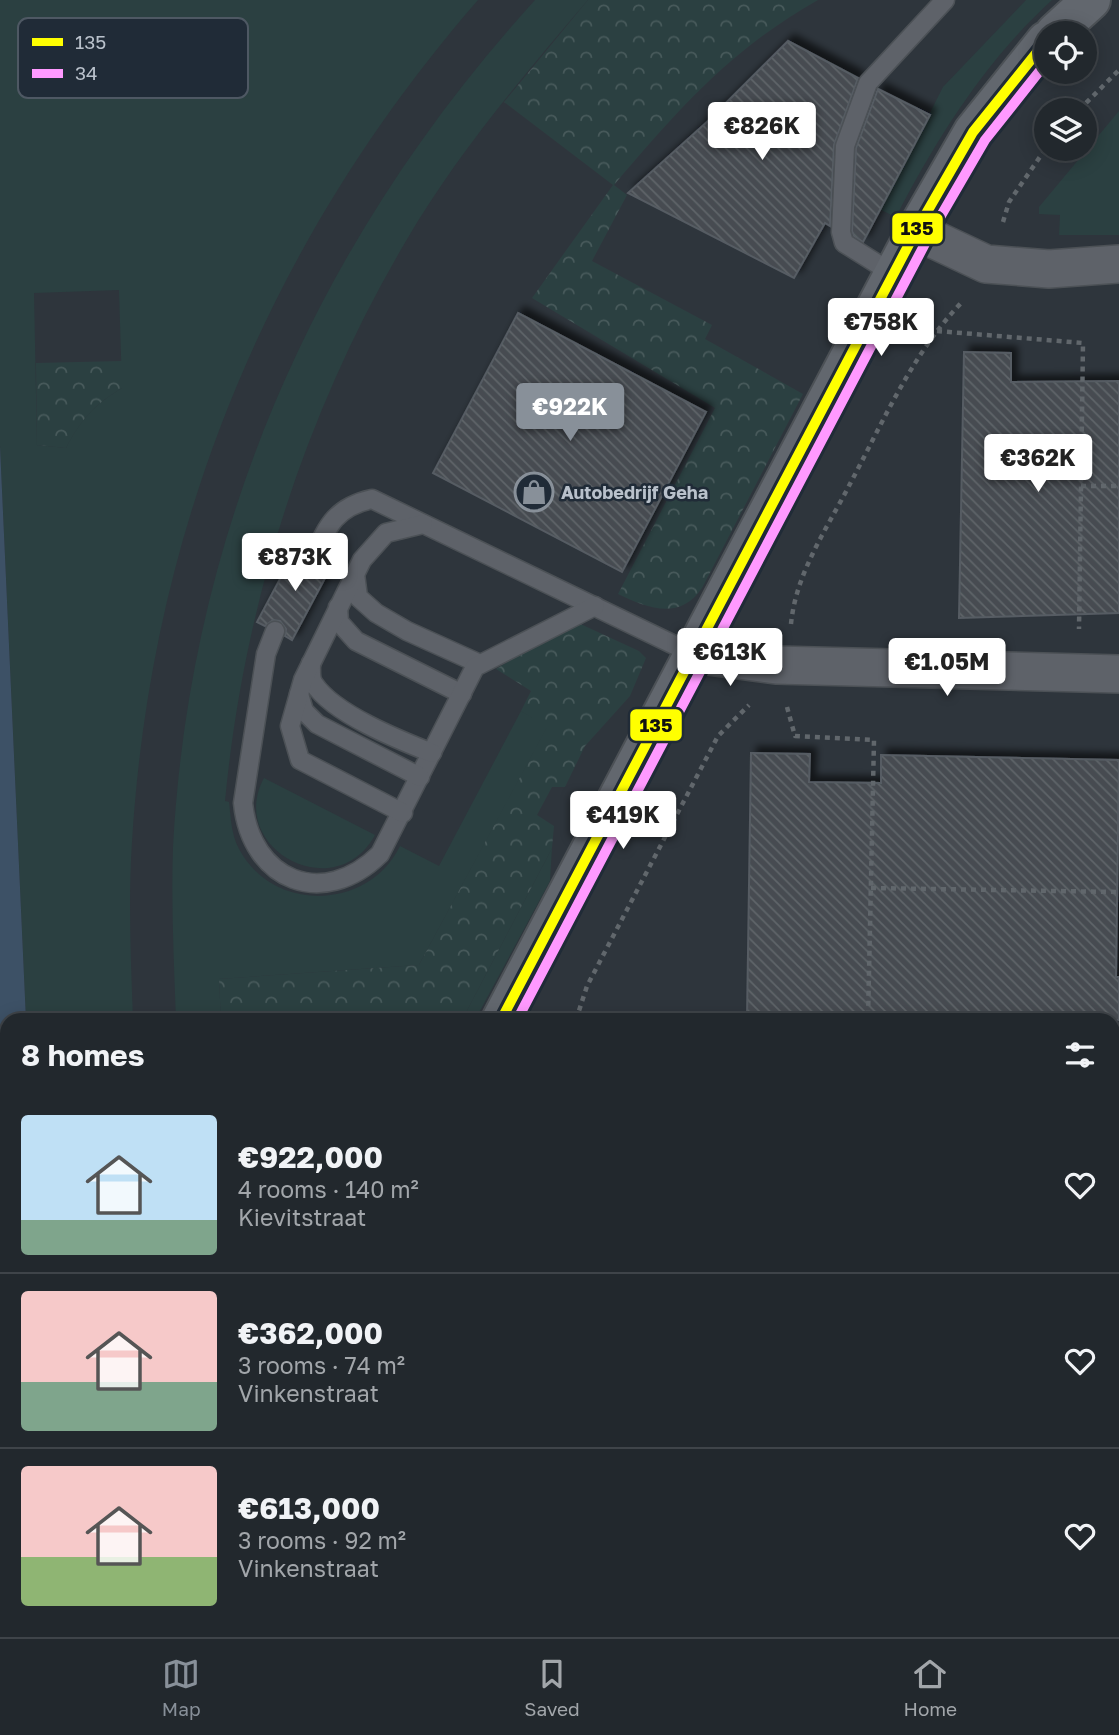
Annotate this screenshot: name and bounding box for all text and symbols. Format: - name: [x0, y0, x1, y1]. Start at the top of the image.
- legend: [18, 18, 248, 98]
- map controls: [1034, 21, 1097, 161]
- button: locate: [1034, 21, 1097, 84]
- text: 135: [75, 30, 106, 53]
- text: 34: [75, 61, 98, 84]
- button: layers: [1034, 98, 1097, 161]
- pin: €826K: [713, 102, 811, 162]
- text: €826K: [724, 111, 800, 139]
- line badge: 135: [891, 212, 944, 245]
- text: 135: [901, 216, 933, 239]
- pin: €758K: [832, 298, 930, 358]
- text: €758K: [844, 307, 918, 335]
- pin: €922K: [521, 384, 619, 443]
- text: €922K: [532, 392, 608, 420]
- pin: €362K: [989, 434, 1087, 494]
- text: €362K: [1000, 443, 1076, 471]
- shop icon: Autobedrijf Geha: [513, 471, 555, 513]
- place label: Autobedrijf Geha: [561, 481, 708, 503]
- pin: €873K: [246, 534, 344, 593]
- text: €873K: [258, 542, 332, 570]
- pin: €613K: [681, 628, 779, 688]
- text: €613K: [693, 637, 767, 665]
- pin: €1.05M: [890, 638, 1004, 698]
- text: €1.05M: [905, 647, 989, 675]
- line badge: 135: [629, 708, 683, 742]
- text: 135: [640, 713, 672, 736]
- pin: €419K: [574, 792, 672, 851]
- text: €419K: [586, 800, 660, 828]
- icon: filters: [1061, 1036, 1099, 1074]
- text: 8 homes: [21, 1037, 145, 1073]
- text: €922,000: [238, 1139, 383, 1175]
- icon: home: [77, 1143, 161, 1227]
- icon: heart: [1061, 1166, 1099, 1204]
- text: 4 rooms · 140 m²: [238, 1175, 419, 1203]
- text: Kievitstraat: [238, 1203, 366, 1231]
- text: €362,000: [238, 1315, 383, 1351]
- icon: home: [77, 1319, 161, 1403]
- icon: heart: [1061, 1342, 1099, 1380]
- text: 3 rooms · 74 m²: [238, 1351, 405, 1379]
- text: Vinkenstraat: [238, 1379, 379, 1407]
- text: €613,000: [238, 1490, 380, 1526]
- icon: home: [77, 1494, 161, 1578]
- icon: heart: [1061, 1517, 1099, 1555]
- text: 3 rooms · 92 m²: [238, 1526, 406, 1554]
- text: Vinkenstraat: [238, 1554, 379, 1582]
- tab: Map: [162, 1655, 201, 1720]
- tab: Saved: [524, 1655, 580, 1720]
- tab: Home: [903, 1655, 957, 1720]

